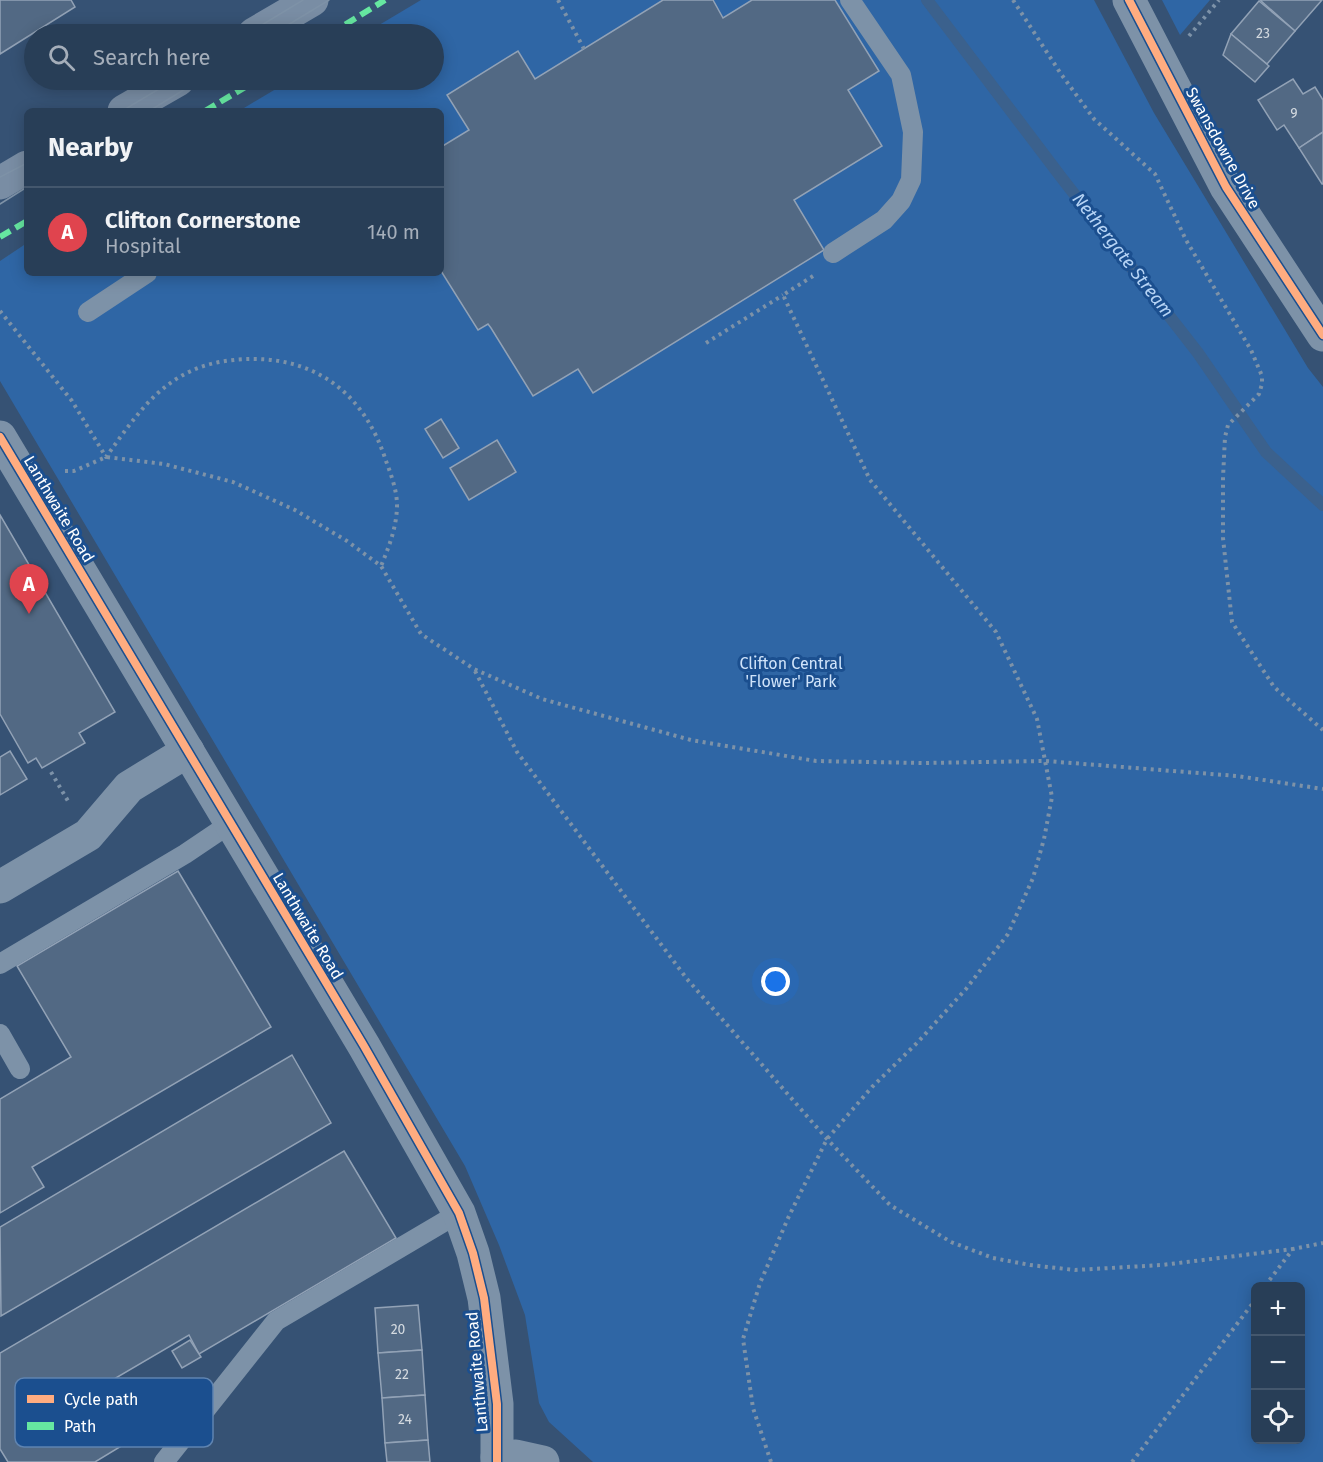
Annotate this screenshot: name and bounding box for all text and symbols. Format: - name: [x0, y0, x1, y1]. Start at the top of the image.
- search box: [24, 24, 444, 90]
- house number: 23: [1256, 25, 1270, 42]
- icon: search: [45, 41, 78, 74]
- text: Search here: [93, 44, 211, 71]
- street label: Swansdowne Drive: [1182, 84, 1264, 212]
- house number: 9: [1290, 105, 1298, 122]
- text: Nearby: [48, 132, 133, 163]
- water label: Nethergate Stream: [1068, 188, 1178, 322]
- text: Clifton Cornerstone: [105, 207, 301, 234]
- text: A: [62, 220, 73, 244]
- text: 140 m: [367, 220, 420, 244]
- text: Hospital: [105, 234, 181, 258]
- street label: Lanthwaite Road: [20, 452, 98, 566]
- pin: A: [9, 564, 48, 614]
- park label: Clifton Central 'Flower' Park: [739, 654, 843, 691]
- street label: Lanthwaite Road: [269, 869, 347, 983]
- your location: [761, 967, 790, 996]
- map controls: [1251, 1282, 1305, 1444]
- button: +: [1251, 1282, 1305, 1336]
- street label: Lanthwaite Road: [462, 1311, 492, 1433]
- house number: 20: [391, 1321, 406, 1338]
- button: −: [1251, 1336, 1305, 1390]
- house number: 22: [395, 1366, 409, 1383]
- legend: [15, 1378, 213, 1447]
- text: Cycle path: [64, 1390, 138, 1409]
- button: locate: [1251, 1390, 1305, 1444]
- house number: 24: [398, 1411, 413, 1428]
- text: Path: [64, 1417, 96, 1436]

